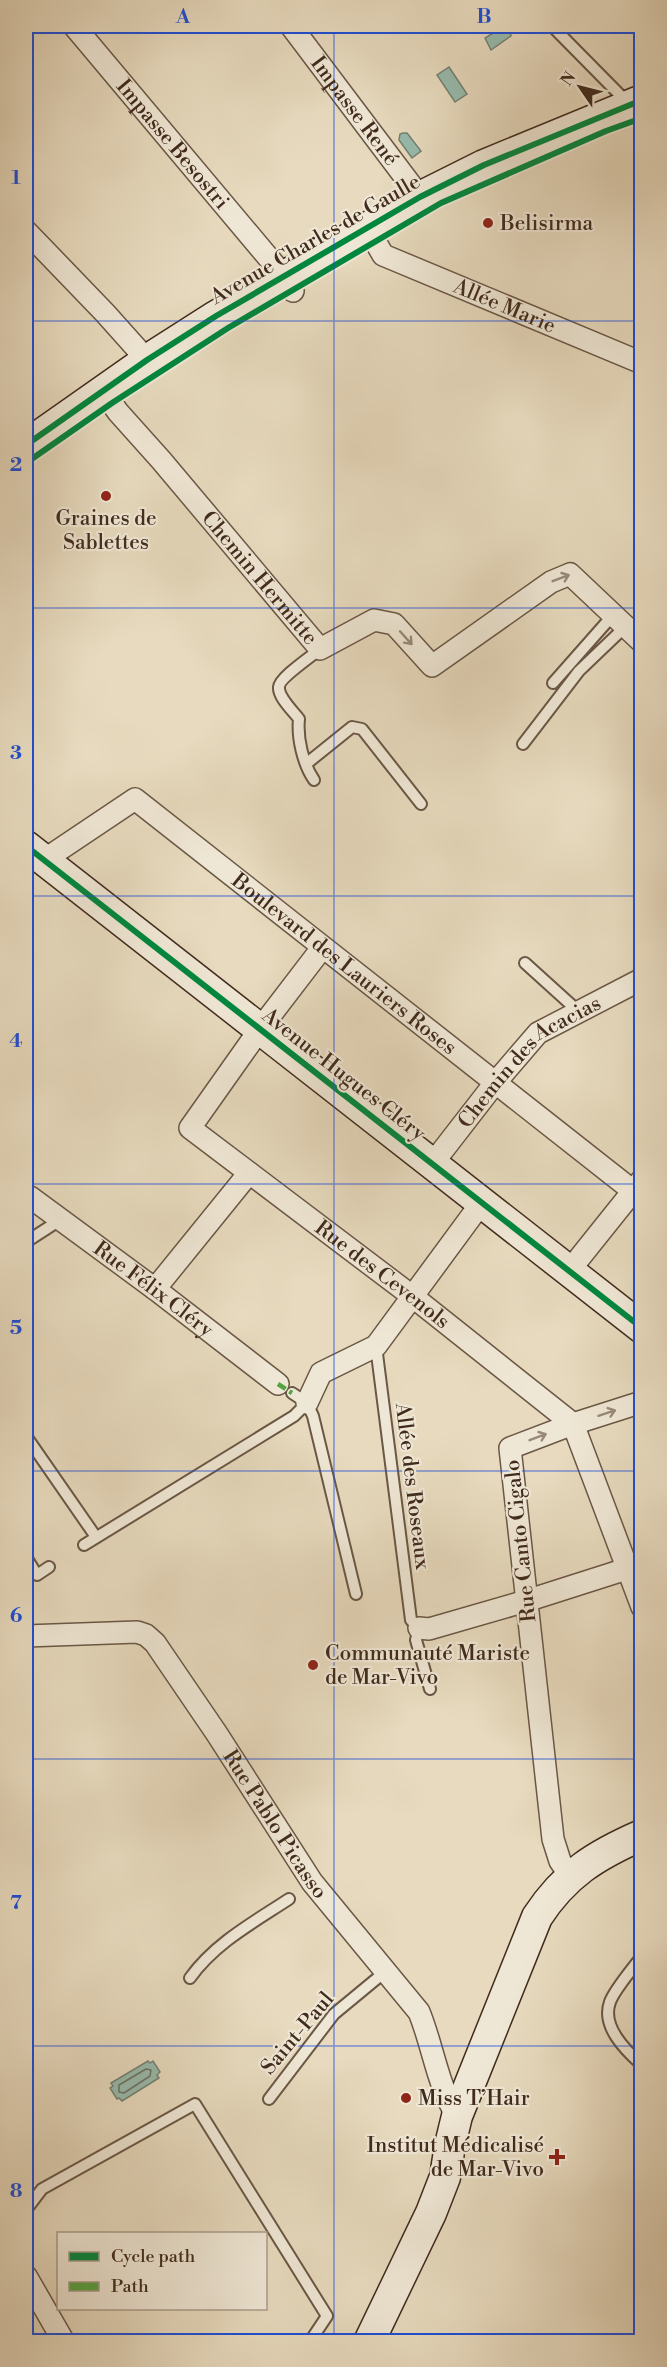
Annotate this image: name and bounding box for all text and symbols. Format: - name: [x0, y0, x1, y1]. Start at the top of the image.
- text: A: [175, 5, 191, 30]
- text: B: [476, 5, 492, 30]
- street label: Impasse René: [304, 51, 404, 171]
- north arrow: [550, 57, 610, 117]
- text: N: [557, 68, 581, 90]
- street label: Impasse Besostri: [110, 74, 234, 215]
- text: 1: [11, 166, 21, 191]
- street label: Avenue Charles de Gaulle: [205, 169, 425, 311]
- place label: Belisirma: [499, 211, 594, 237]
- marker: Belisirma: [481, 216, 495, 230]
- street label: Allée Marie: [448, 273, 559, 340]
- text: 2: [10, 453, 22, 478]
- marker: Graines de Sablettes: [99, 489, 113, 503]
- place label: Graines de Sablettes: [55, 506, 157, 556]
- street label: Chemin Hermitte: [195, 506, 323, 651]
- one-way arrow: [551, 572, 570, 583]
- one-way arrow: [399, 630, 413, 645]
- text: 3: [10, 741, 22, 766]
- street label: Boulevard des Lauriers Roses: [225, 867, 461, 1061]
- street label: Chemin des Acacias: [453, 991, 606, 1134]
- street label: Avenue Hugues Cléry: [256, 1002, 431, 1147]
- text: 4: [9, 1029, 23, 1054]
- street label: Rue des Cevenols: [309, 1215, 455, 1335]
- street label: Rue Félix Cléry: [88, 1236, 219, 1344]
- text: 5: [10, 1316, 22, 1341]
- street label: Allée des Roseaux: [389, 1400, 435, 1571]
- one-way arrow: [597, 1407, 616, 1418]
- one-way arrow: [528, 1431, 547, 1442]
- street label: Rue Canto Cigalo: [500, 1458, 542, 1623]
- text: 6: [10, 1604, 23, 1629]
- place label: Communauté Mariste de Mar-Vivo: [325, 1641, 530, 1691]
- marker: Communauté Mariste de Mar-Vivo: [306, 1658, 320, 1672]
- street label: Rue Pablo Picasso: [217, 1745, 332, 1905]
- text: 7: [10, 1891, 22, 1916]
- street label: Saint-Paul: [256, 1987, 340, 2080]
- place label: Miss T’Hair: [418, 2086, 530, 2112]
- marker: Miss T’Hair: [399, 2091, 413, 2105]
- place label: Institut Médicalisé de Mar-Vivo: [367, 2133, 544, 2183]
- marker: Institut Médicalisé de Mar-Vivo: [548, 2148, 566, 2166]
- text: 8: [10, 2179, 23, 2204]
- legend: [57, 2232, 267, 2310]
- text: Cycle path: [111, 2245, 195, 2268]
- text: Path: [111, 2275, 149, 2298]

